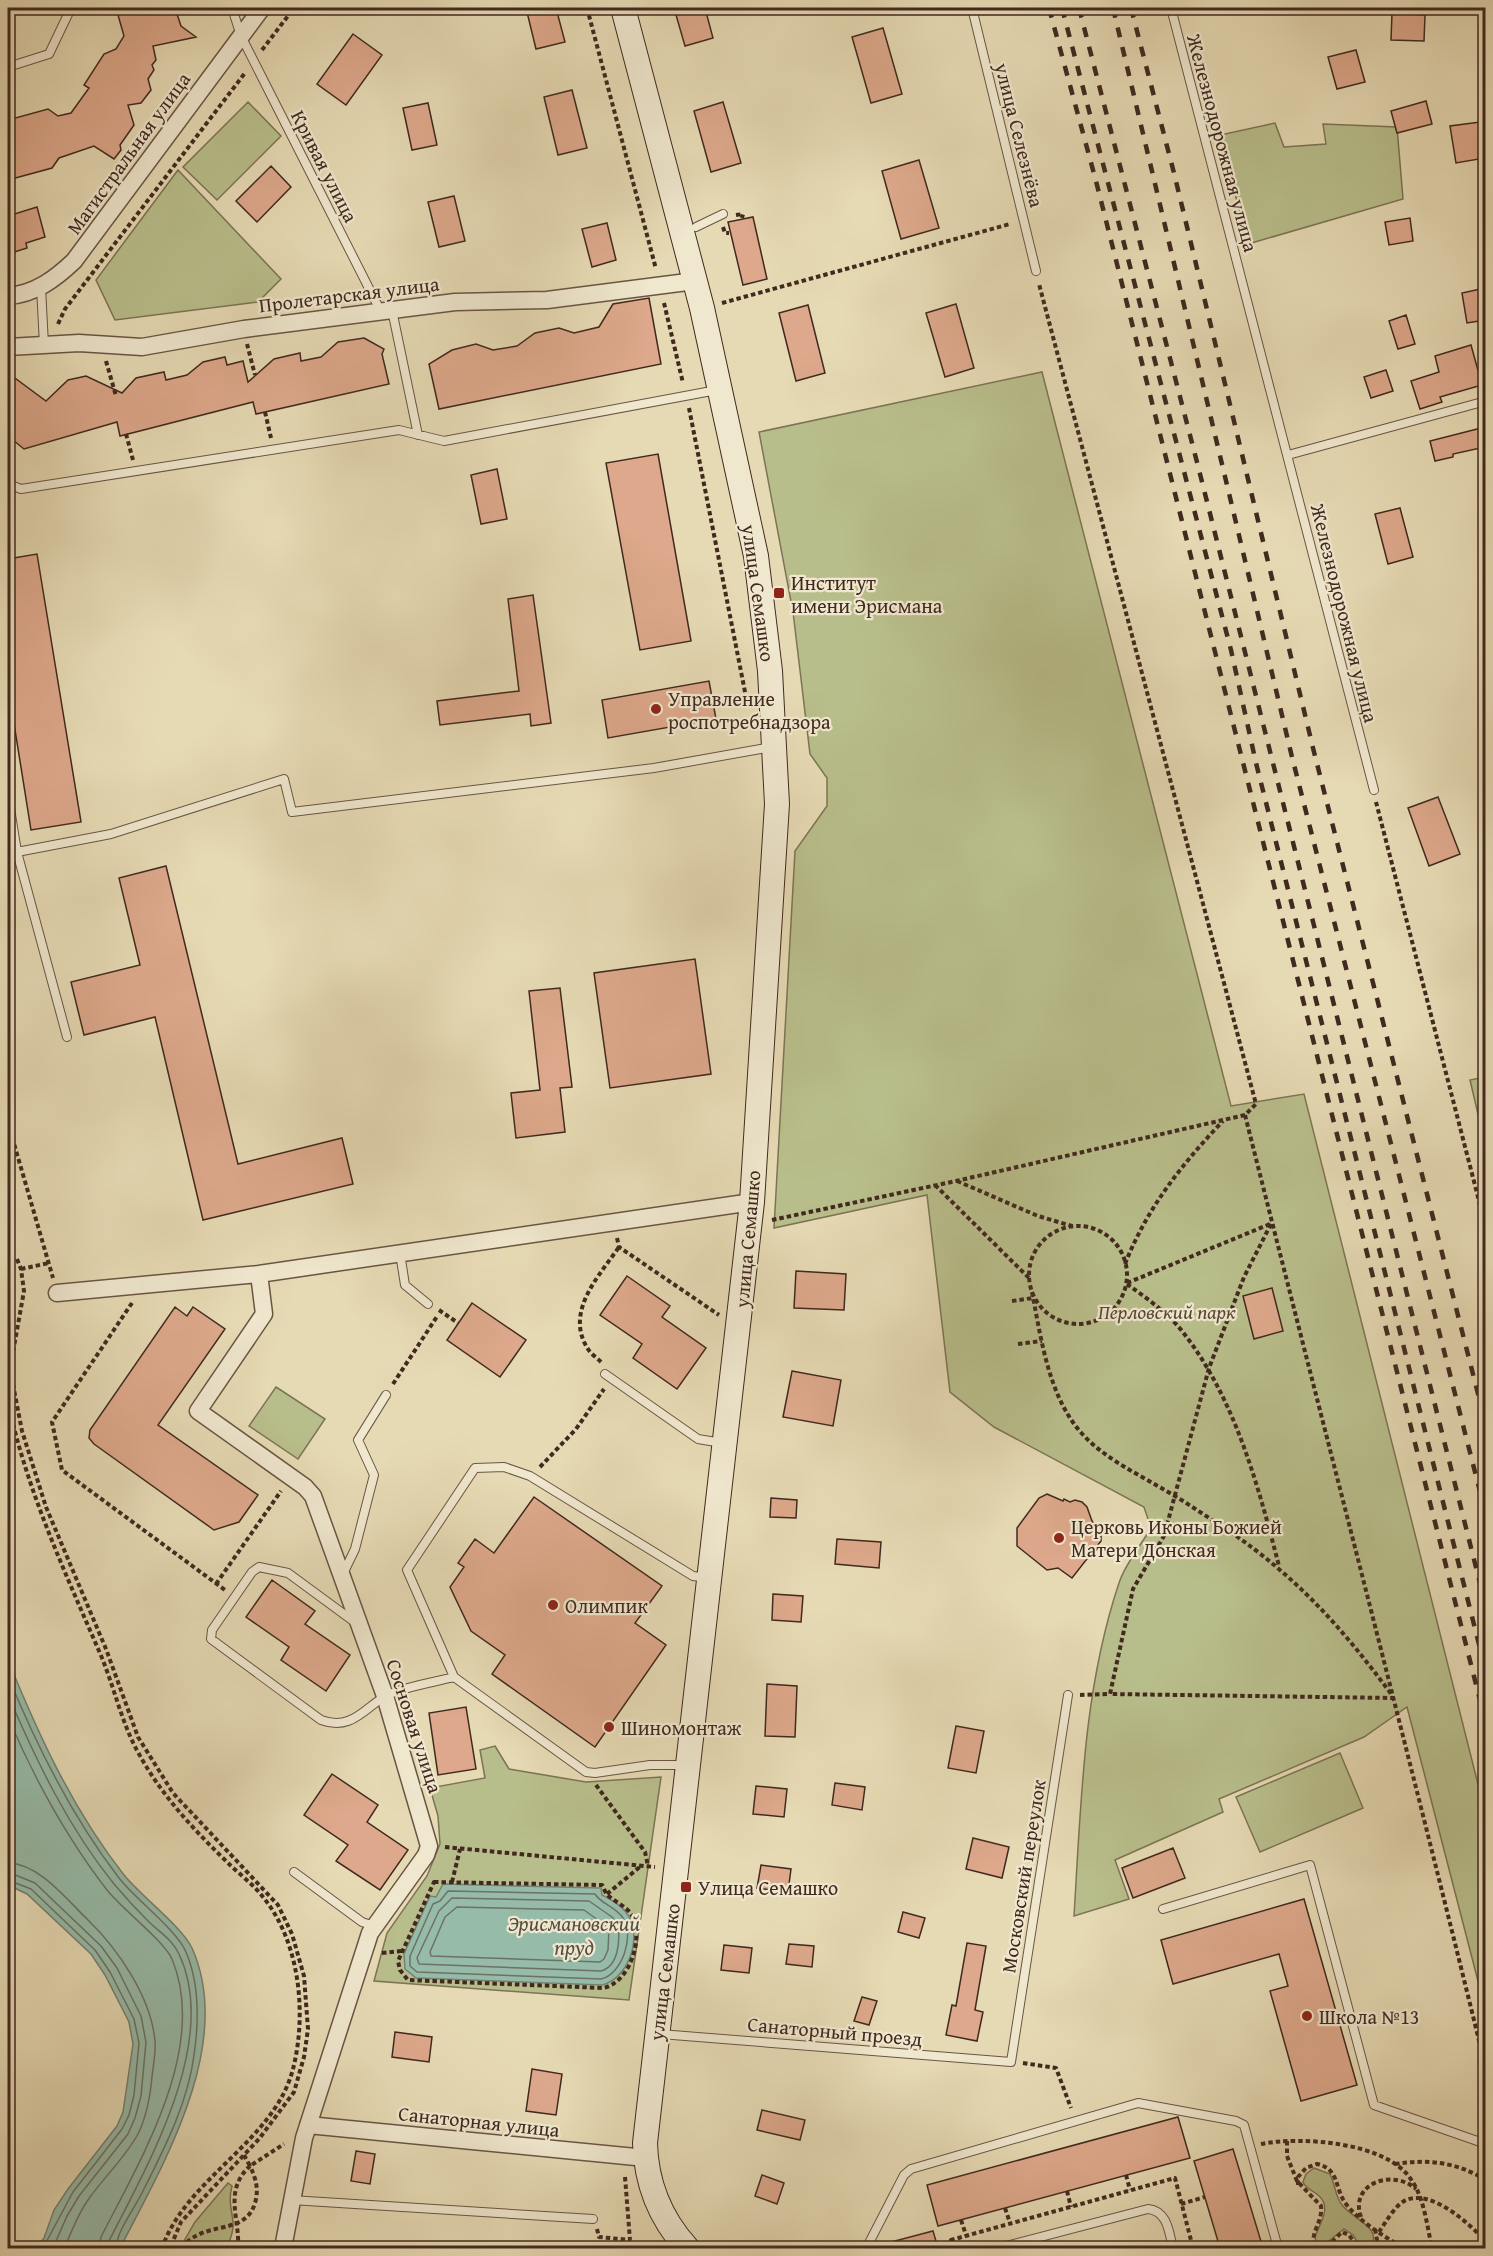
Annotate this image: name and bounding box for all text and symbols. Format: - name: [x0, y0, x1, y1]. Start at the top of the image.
- street label: Железнодорожная улица: [1180, 30, 1266, 256]
- street label: улица Селезнёва: [988, 59, 1052, 211]
- street label: Магистральная улица: [59, 65, 197, 240]
- street label: Кривая улица: [284, 105, 366, 228]
- street label: Пролетарская улица: [257, 268, 441, 319]
- street label: Железнодорожная улица: [1304, 500, 1386, 726]
- street label: улица Семашко: [735, 522, 783, 663]
- place label: Институт имени Эрисмана: [791, 568, 943, 620]
- marker: Институт имени Эрисмана: [772, 586, 786, 600]
- place label: Управление роспотребнадзора: [668, 684, 831, 736]
- marker: Управление роспотребнадзора: [649, 702, 663, 716]
- street label: улица Семашко: [726, 1169, 767, 1310]
- park label: Перловский парк: [1098, 1297, 1236, 1326]
- place label: Церковь Иконы Божией Матери Донская: [1071, 1512, 1282, 1564]
- marker: Церковь Иконы Божией Матери Донская: [1052, 1531, 1066, 1545]
- place label: Олимпик: [565, 1591, 649, 1620]
- marker: Олимпик: [546, 1598, 560, 1612]
- street label: Сосновая улица: [380, 1655, 450, 1797]
- place label: Шиномонтаж: [621, 1713, 742, 1742]
- marker: Шиномонтаж: [602, 1720, 616, 1734]
- street label: Московский переулок: [993, 1777, 1053, 1975]
- place label: Улица Семашко: [698, 1873, 838, 1902]
- marker: Улица Семашко: [679, 1880, 693, 1894]
- street label: улица Семашко: [641, 1902, 687, 2043]
- water label: Эрисмановский пруд: [508, 1908, 641, 1963]
- place label: Школа №13: [1319, 2002, 1419, 2031]
- street label: Санаторный проезд: [746, 2009, 924, 2053]
- marker: Школа №13: [1300, 2009, 1314, 2023]
- street label: Санаторная улица: [397, 2098, 561, 2144]

